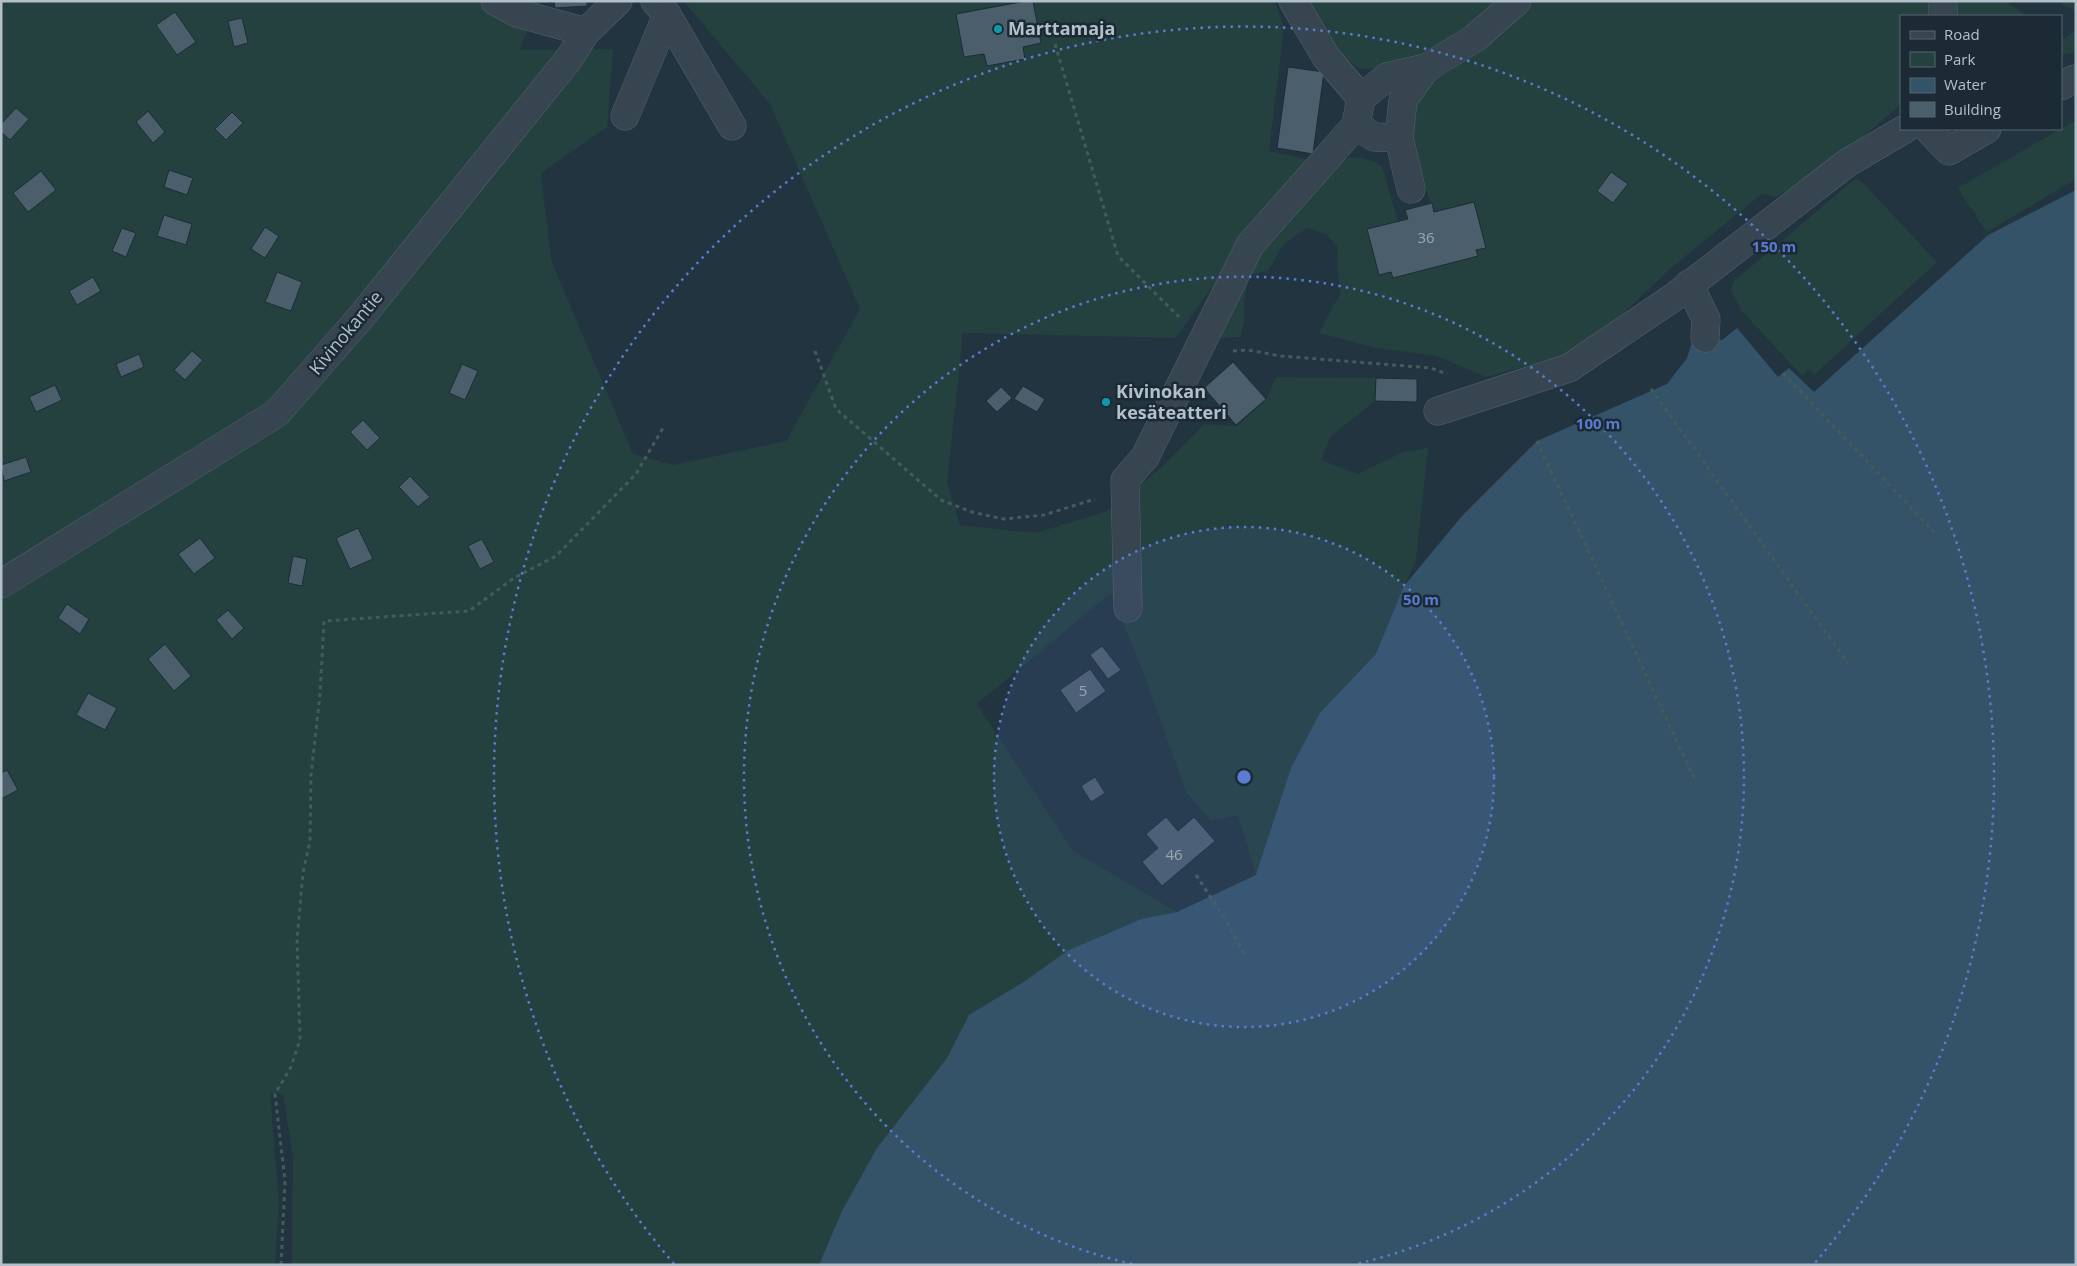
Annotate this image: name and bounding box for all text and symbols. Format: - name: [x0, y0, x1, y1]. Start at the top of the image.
- legend: [1900, 15, 2062, 130]
- place label: Marttamaja: [1008, 16, 1115, 40]
- marker: Marttamaja: [992, 23, 1004, 35]
- text: Road: [1944, 24, 1980, 44]
- text: Park: [1944, 49, 1975, 69]
- text: Water: [1944, 74, 1986, 94]
- text: Building: [1944, 99, 2001, 119]
- house number: 36: [1417, 227, 1435, 247]
- text: 150 m: [1752, 236, 1796, 256]
- street label: Kivinokantie: [303, 285, 387, 379]
- place label: Kivinokan kesäteatteri: [1116, 379, 1227, 424]
- marker: Kivinokan kesäteatteri: [1100, 396, 1112, 408]
- text: 100 m: [1576, 413, 1620, 433]
- text: 50 m: [1403, 589, 1439, 609]
- house number: 5: [1079, 680, 1087, 700]
- centre of rings: [1235, 768, 1253, 786]
- house number: 46: [1165, 844, 1183, 864]

